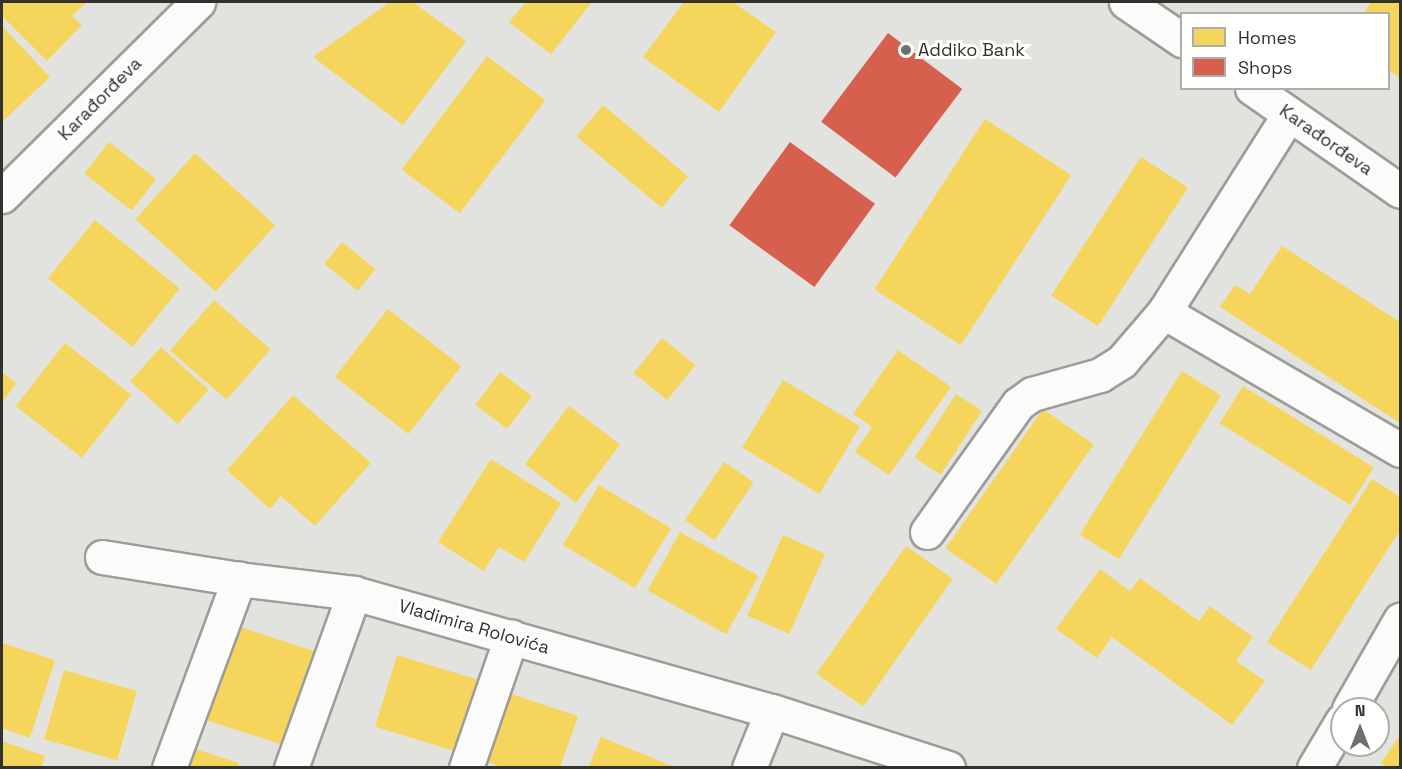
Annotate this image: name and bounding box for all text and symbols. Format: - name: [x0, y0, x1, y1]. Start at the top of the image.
- legend: [1180, 12, 1390, 90]
- text: Homes: [1238, 26, 1297, 49]
- place label: Addiko Bank: [918, 39, 1025, 61]
- marker: Addiko Bank: [899, 43, 913, 57]
- street label: Karađorđeva: [54, 53, 146, 145]
- text: Shops: [1238, 56, 1292, 79]
- street label: Karađorđeva: [1275, 100, 1377, 180]
- street label: Vladimira Rolovića: [396, 595, 552, 659]
- north arrow: [1330, 697, 1390, 757]
- text: N: [1355, 700, 1365, 721]

